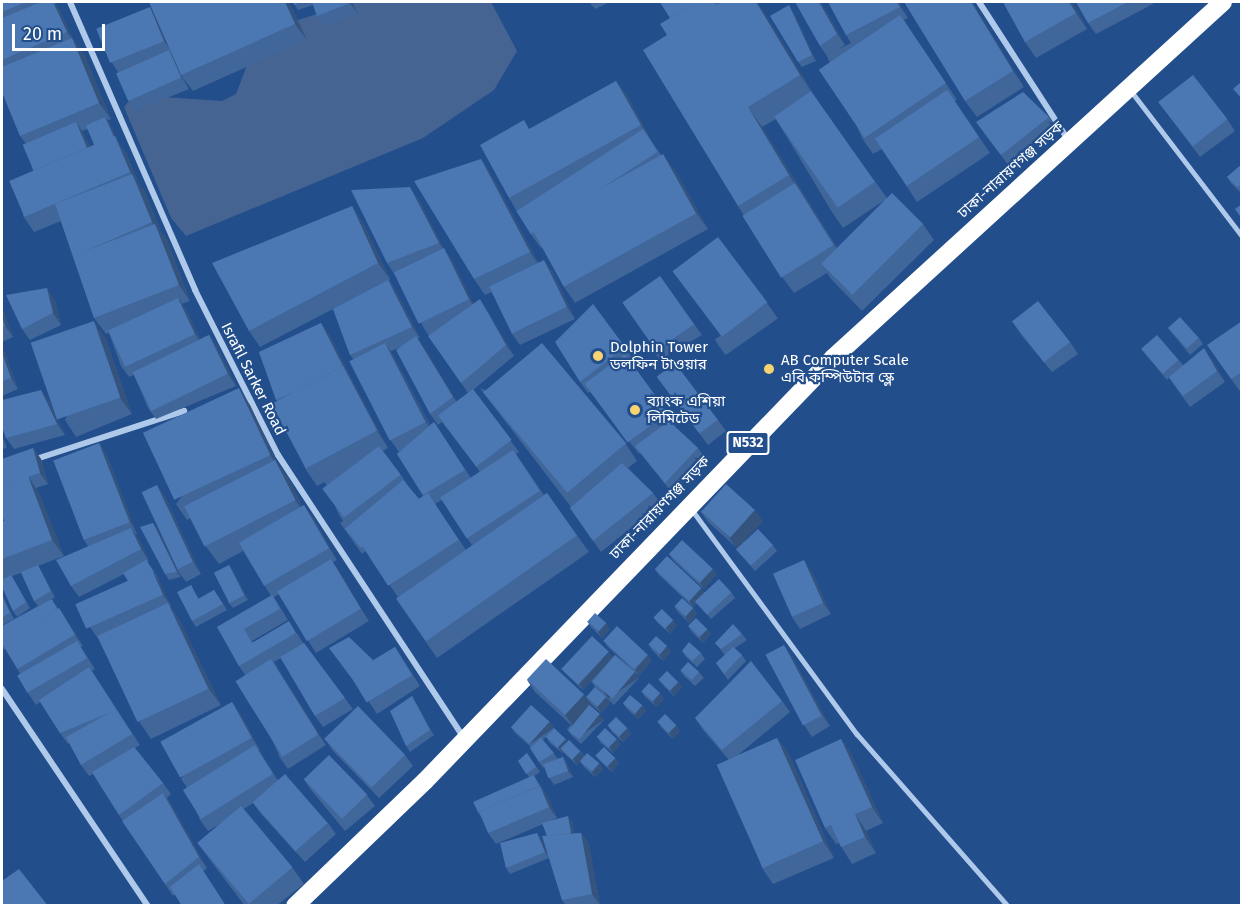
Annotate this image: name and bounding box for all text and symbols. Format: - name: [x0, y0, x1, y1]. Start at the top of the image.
- scale bar: [15, 12, 108, 50]
- text: 20 m: [23, 23, 62, 45]
- street label: ঢাকা-নারায়ণগঞ্জ সড়ক: [954, 118, 1068, 222]
- street label: Israfil Sarker Road: [217, 320, 289, 438]
- place label: Dolphin Tower ডলফিন টাওয়ার: [610, 338, 708, 373]
- marker: Dolphin Tower ডলফিন টাওয়ার: [591, 349, 605, 363]
- place label: AB Computer Scale এবি কম্পিউটার স্কেল: [781, 351, 909, 386]
- marker: AB Computer Scale এবি কম্পিউটার স্কেল: [762, 362, 776, 376]
- place label: ব্যাংক এশিয়া লিমিটেড: [647, 392, 725, 427]
- marker: ব্যাংক এশিয়া লিমিটেড: [628, 403, 642, 417]
- road number: N532: [726, 432, 771, 454]
- street label: ঢাকা-নারায়ণগঞ্জ সড়ক: [606, 453, 714, 563]

